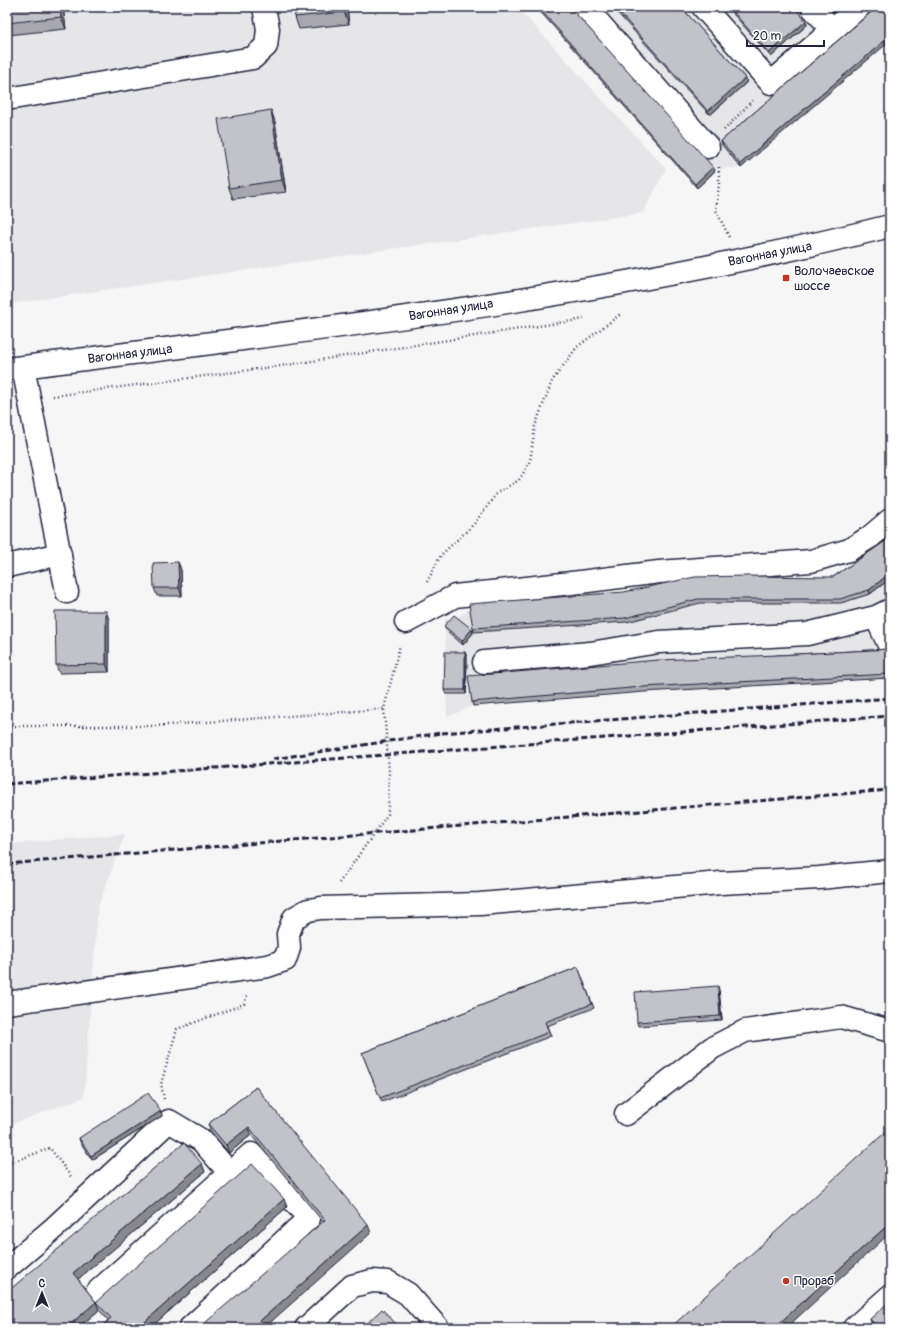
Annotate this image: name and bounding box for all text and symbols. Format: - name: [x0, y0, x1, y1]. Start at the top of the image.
- scale bar: [747, 22, 824, 48]
- text: 20 m: [753, 29, 782, 44]
- street label: Вагонная улица: [727, 238, 813, 270]
- place label: Волочаевское шоссе: [794, 263, 875, 294]
- marker: Волочаевское шоссе: [781, 273, 791, 283]
- street label: Вагонная улица: [408, 295, 494, 325]
- street label: Вагонная улица: [87, 341, 173, 367]
- north arrow: [22, 1273, 62, 1313]
- place label: Прораб: [794, 1273, 835, 1289]
- marker: Прораб: [781, 1276, 791, 1286]
- text: С: [39, 1277, 46, 1290]

